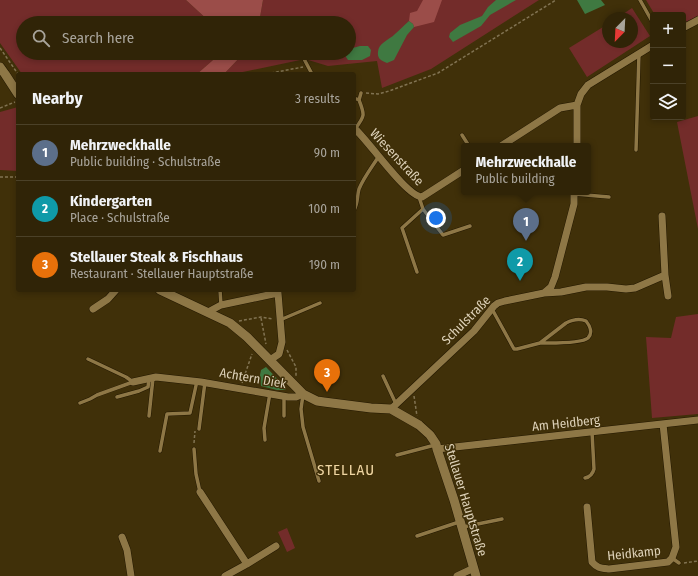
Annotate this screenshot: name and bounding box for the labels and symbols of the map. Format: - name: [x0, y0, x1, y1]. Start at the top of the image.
- north arrow: [602, 12, 638, 48]
- street label: Wiesenstraße: [367, 126, 427, 188]
- your location: [426, 208, 446, 228]
- pin: 1: [513, 208, 539, 241]
- pin: 2: [507, 248, 533, 281]
- street label: Schulstraße: [439, 293, 493, 347]
- pin: 3: [314, 359, 340, 392]
- street label: Achtern Diek: [218, 365, 288, 391]
- street label: Am Heidberg: [531, 412, 602, 434]
- street label: Stellauer Hauptstraße: [442, 442, 490, 558]
- district label: STELLAU: [317, 461, 375, 479]
- street label: Heidkamp: [607, 543, 662, 563]

